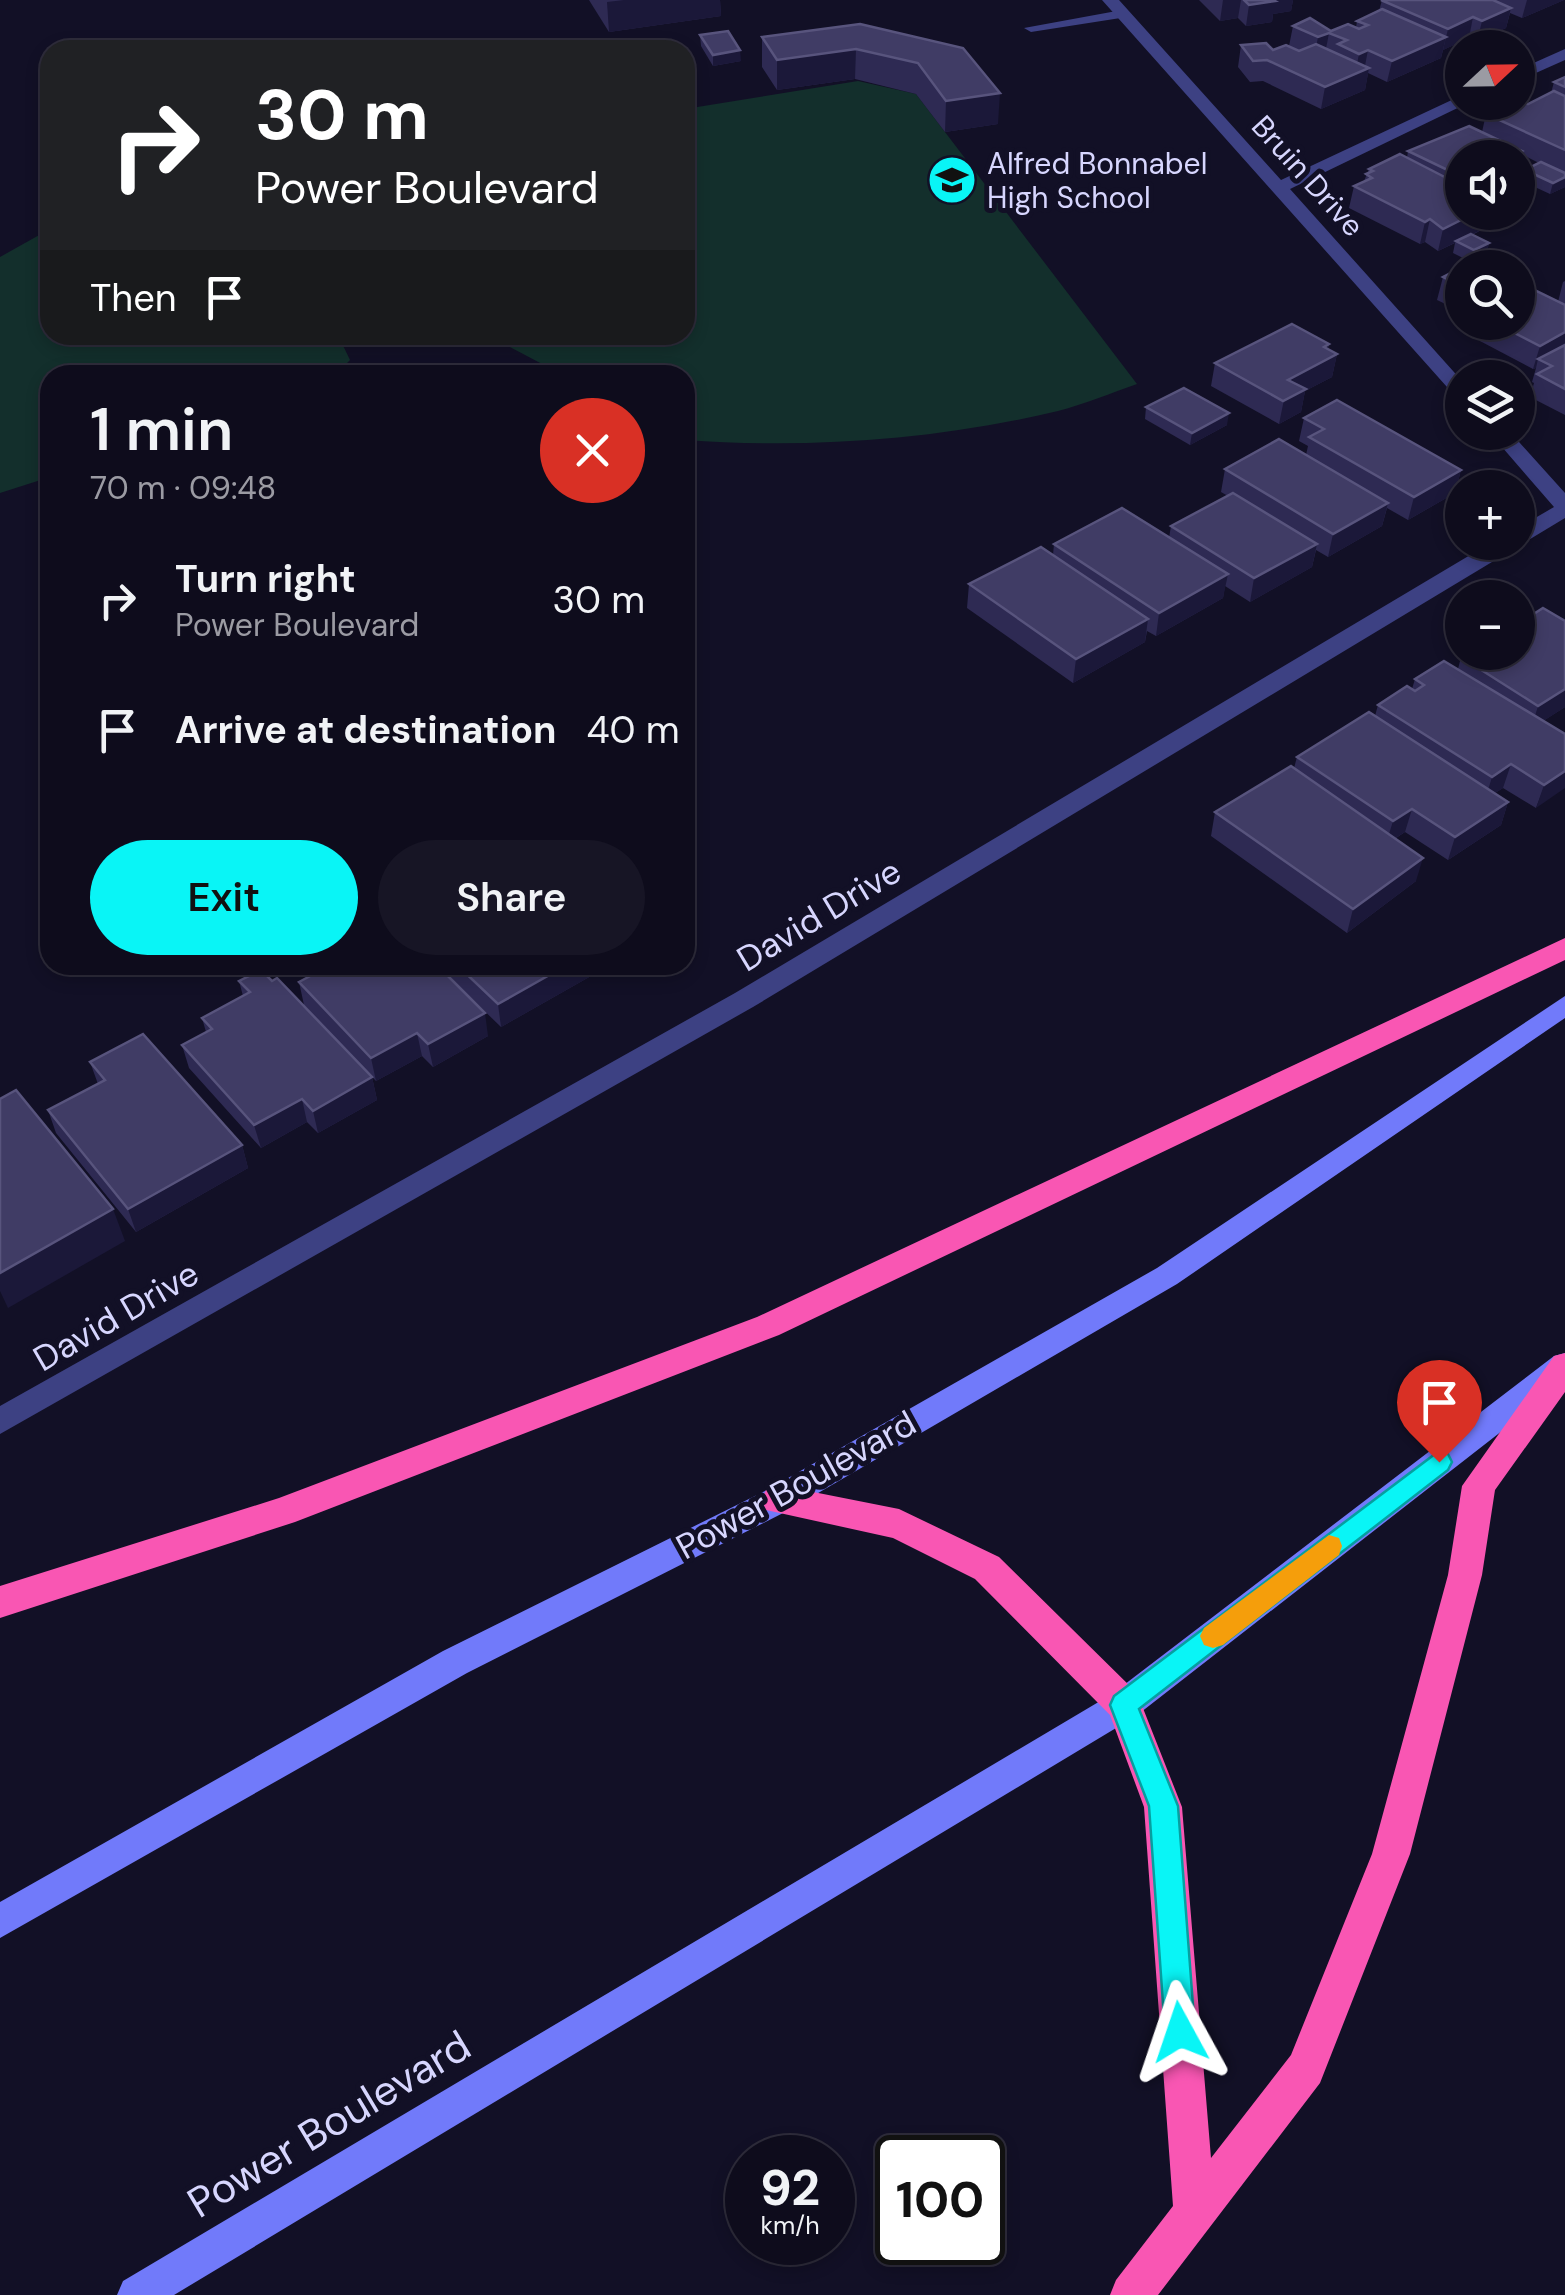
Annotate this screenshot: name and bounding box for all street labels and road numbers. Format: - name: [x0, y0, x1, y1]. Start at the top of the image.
- street label: Bruin Drive: [1243, 107, 1373, 245]
- street label: David Drive: [729, 848, 909, 982]
- street label: David Drive: [25, 1250, 207, 1382]
- street label: Power Boulevard: [668, 1400, 924, 1570]
- street label: Power Boulevard: [177, 2018, 481, 2230]

